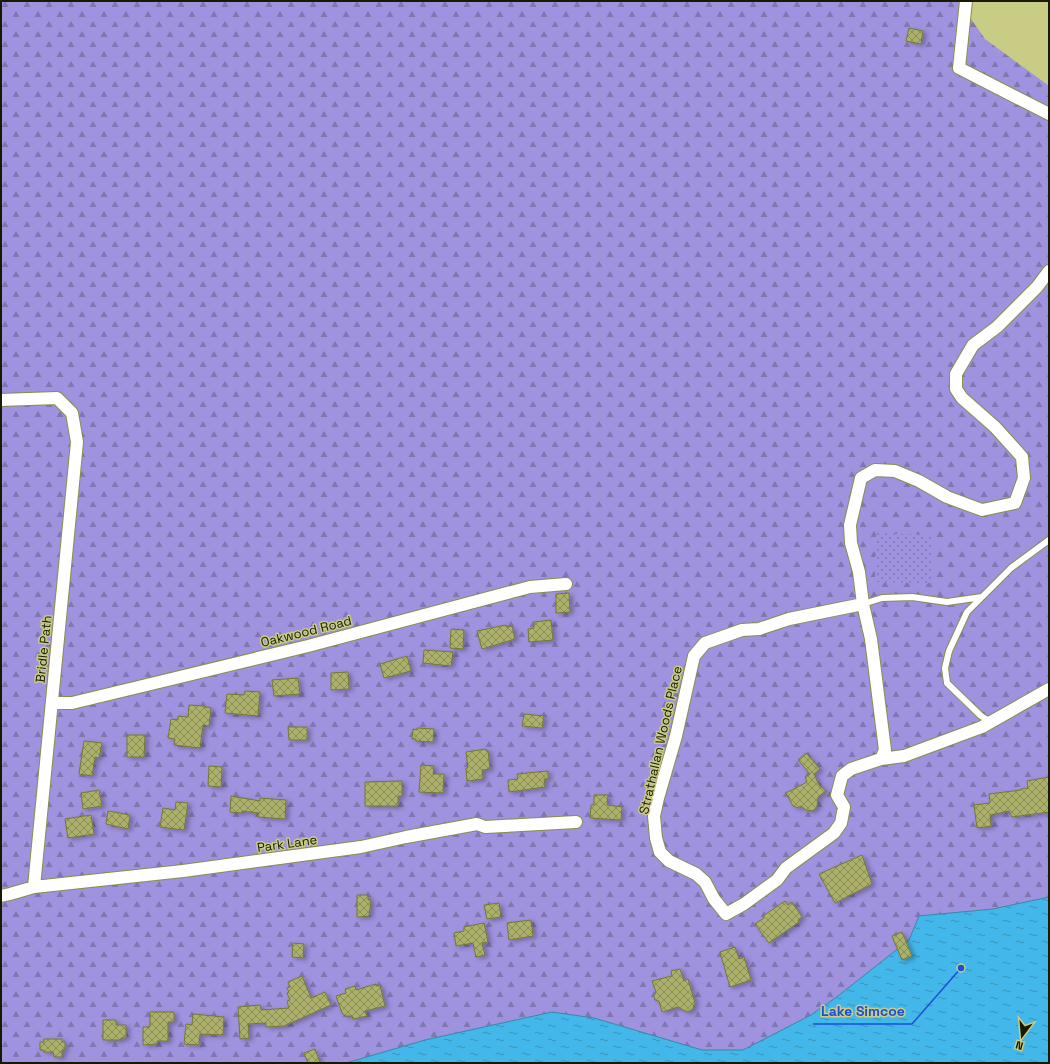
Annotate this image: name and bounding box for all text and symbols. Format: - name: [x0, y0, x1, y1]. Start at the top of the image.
- street label: Oakwood Road: [259, 612, 353, 651]
- street label: Bridle Path: [31, 614, 56, 684]
- street label: Strathallan Woods Place: [635, 664, 686, 816]
- street label: Park Lane: [256, 831, 318, 856]
- callout: Lake Simcoe: [813, 998, 912, 1024]
- text: Lake Simcoe: [821, 1002, 905, 1020]
- north arrow: [1002, 1016, 1042, 1056]
- text: N: [1014, 1038, 1025, 1053]

